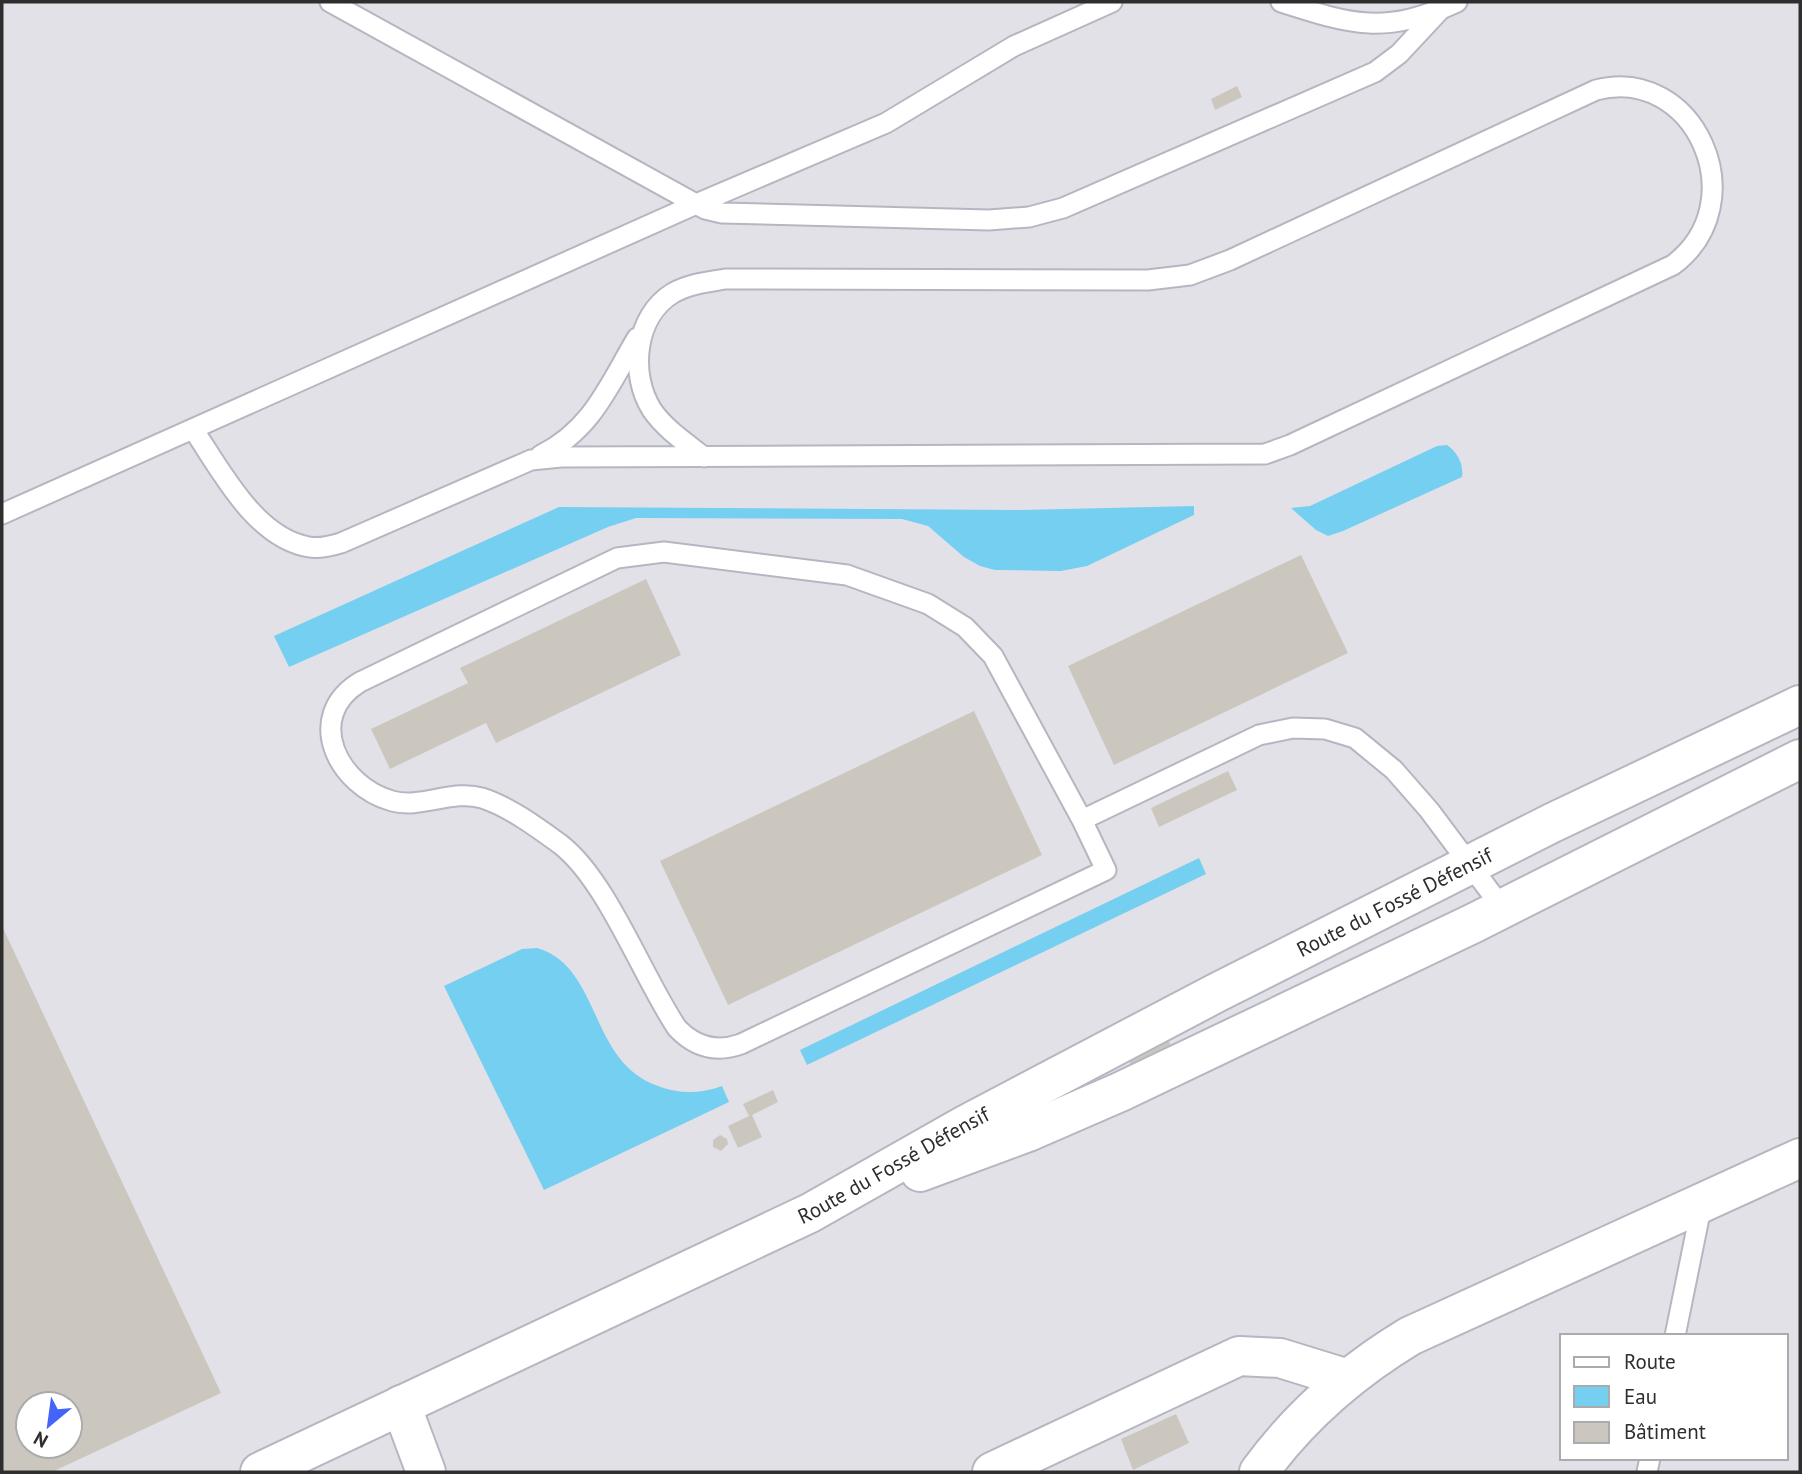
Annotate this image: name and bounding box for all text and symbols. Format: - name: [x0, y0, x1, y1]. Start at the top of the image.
- street label: Route du Fossé Défensif: [1292, 841, 1498, 963]
- street label: Route du Fossé Défensif: [793, 1100, 995, 1230]
- legend: [1560, 1334, 1788, 1460]
- text: Route: [1624, 1348, 1676, 1375]
- text: Eau: [1624, 1383, 1657, 1410]
- north arrow: [14, 1390, 84, 1460]
- text: Bâtiment: [1624, 1418, 1706, 1445]
- text: N: [29, 1426, 52, 1453]

